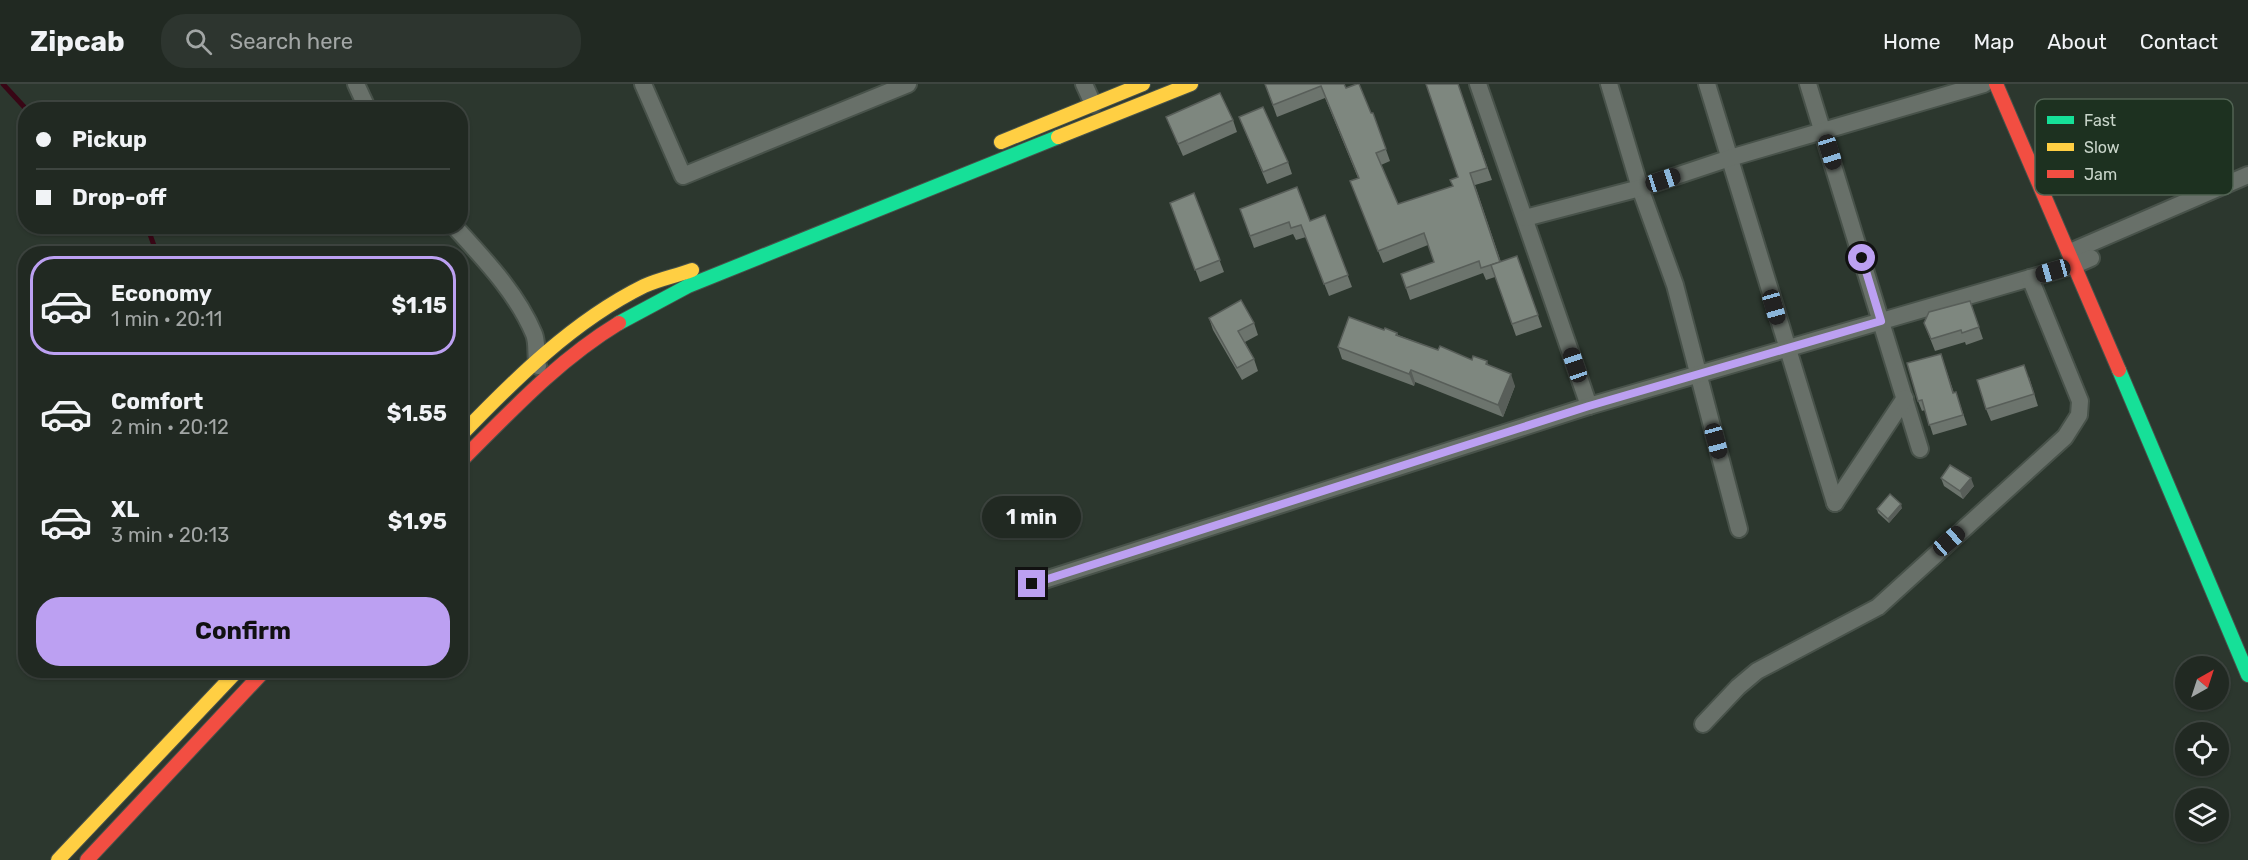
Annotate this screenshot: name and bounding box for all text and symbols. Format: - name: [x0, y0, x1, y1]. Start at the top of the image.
- search box: [161, 14, 581, 68]
- text: Zipcab: [30, 25, 125, 58]
- icon: search: [182, 25, 215, 58]
- text: Search here: [230, 28, 353, 55]
- text: Home: [1883, 29, 1940, 54]
- text: Map: [1973, 29, 2014, 54]
- text: About: [2047, 29, 2107, 54]
- text: Contact: [2140, 29, 2218, 54]
- legend: [2035, 99, 2233, 195]
- text: Fast: [2084, 111, 2116, 130]
- text: Pickup: [72, 126, 147, 153]
- car: [1816, 132, 1844, 172]
- text: Slow: [2084, 138, 2120, 157]
- text: Jam: [2084, 165, 2117, 184]
- car: [1643, 166, 1683, 194]
- text: Drop-off: [72, 184, 167, 211]
- route start: [1848, 244, 1875, 271]
- car: [2033, 257, 2073, 285]
- icon: car: [39, 279, 93, 333]
- text: Economy: [111, 280, 212, 307]
- car: [1760, 287, 1788, 327]
- text: $1.15: [391, 292, 447, 319]
- text: 1 min · 20:11: [111, 307, 222, 331]
- car: [1561, 345, 1589, 385]
- icon: car: [39, 387, 93, 441]
- text: Comfort: [111, 388, 203, 415]
- text: $1.55: [387, 400, 447, 427]
- text: 2 min · 20:12: [111, 415, 229, 439]
- car: [1703, 421, 1729, 461]
- icon: car: [39, 495, 93, 549]
- text: XL: [111, 496, 139, 523]
- callout: 1 min: [982, 497, 1082, 539]
- text: 1 min: [1006, 505, 1057, 529]
- text: $1.95: [388, 508, 447, 535]
- car: [1930, 522, 1968, 560]
- text: 3 min · 20:13: [111, 523, 229, 547]
- route end: [1018, 570, 1045, 597]
- button: Confirm: [36, 597, 450, 666]
- north arrow: [2175, 656, 2229, 710]
- map controls: [2175, 656, 2229, 842]
- button: locate: [2175, 722, 2229, 776]
- button: layers: [2175, 788, 2229, 842]

